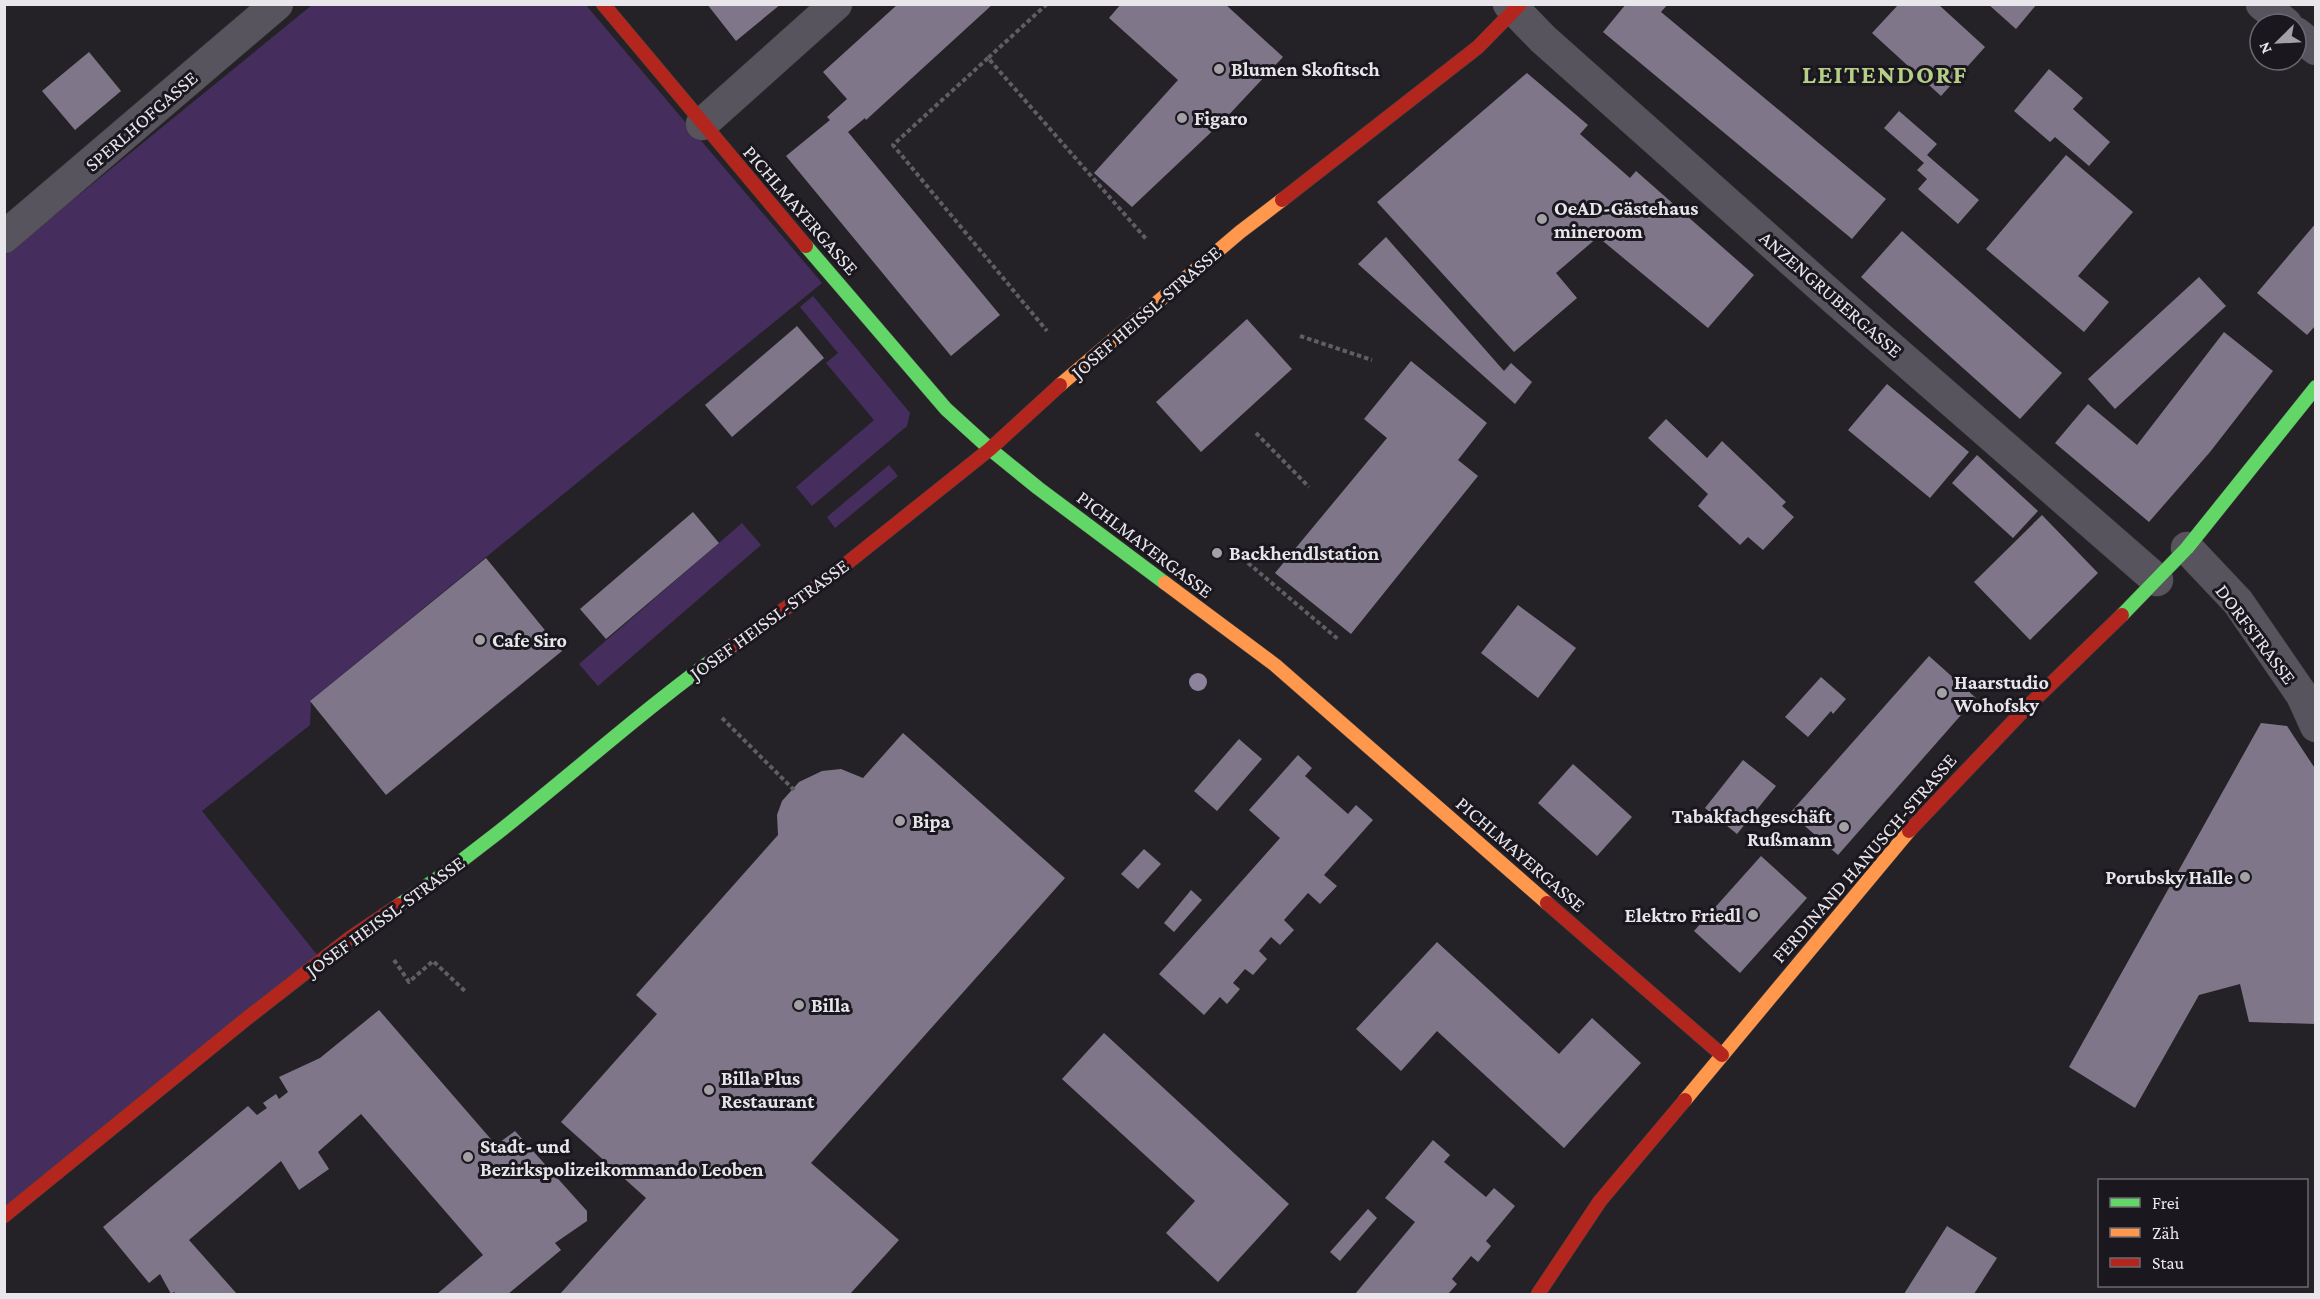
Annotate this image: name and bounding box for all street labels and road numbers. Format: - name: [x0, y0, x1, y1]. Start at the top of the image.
- street label: SPERLHOFGASSE: [81, 66, 202, 176]
- street label: PICHLMAYERGASSE: [739, 141, 863, 279]
- street label: ANZENGRUBERGASSE: [1755, 226, 1907, 362]
- street label: JOSEF HEISSL-STRASSE: [1065, 241, 1226, 385]
- street label: PICHLMAYERGASSE: [1073, 486, 1217, 602]
- street label: JOSEF HEISSL-STRASSE: [684, 554, 853, 686]
- street label: DORFSTRASSE: [2211, 580, 2301, 688]
- street label: FERDINAND HANUSCH-STRASSE: [1767, 749, 1961, 967]
- street label: PICHLMAYERGASSE: [1452, 792, 1590, 916]
- street label: JOSEF HEISSL-STRASSE: [300, 851, 469, 983]

